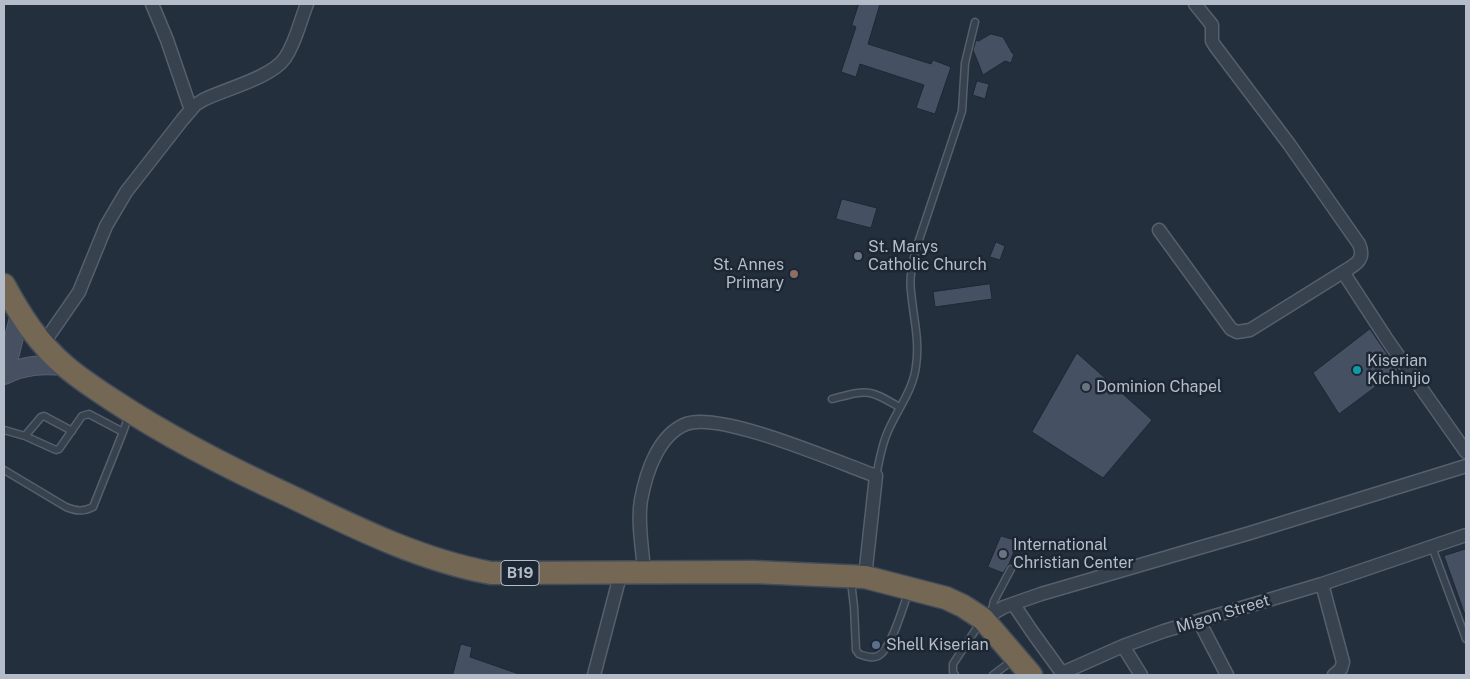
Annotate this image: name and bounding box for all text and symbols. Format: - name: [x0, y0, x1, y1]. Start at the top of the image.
- place label: St. Marys Catholic Church: [868, 237, 987, 275]
- marker: St. Marys Catholic Church: [852, 250, 864, 262]
- place label: St. Annes Primary: [713, 255, 784, 293]
- marker: St. Annes Primary: [788, 268, 800, 280]
- place label: Kiserian Kichinjio: [1367, 351, 1430, 389]
- marker: Kiserian Kichinjio: [1351, 364, 1363, 376]
- place label: Dominion Chapel: [1096, 377, 1222, 397]
- marker: Dominion Chapel: [1080, 381, 1092, 393]
- place label: International Christian Center: [1013, 535, 1134, 573]
- marker: International Christian Center: [997, 548, 1009, 560]
- road number: B19: [501, 560, 539, 586]
- street label: Migon Street: [1174, 591, 1272, 637]
- place label: Shell Kiserian: [886, 635, 989, 655]
- marker: Shell Kiserian: [870, 639, 882, 651]

